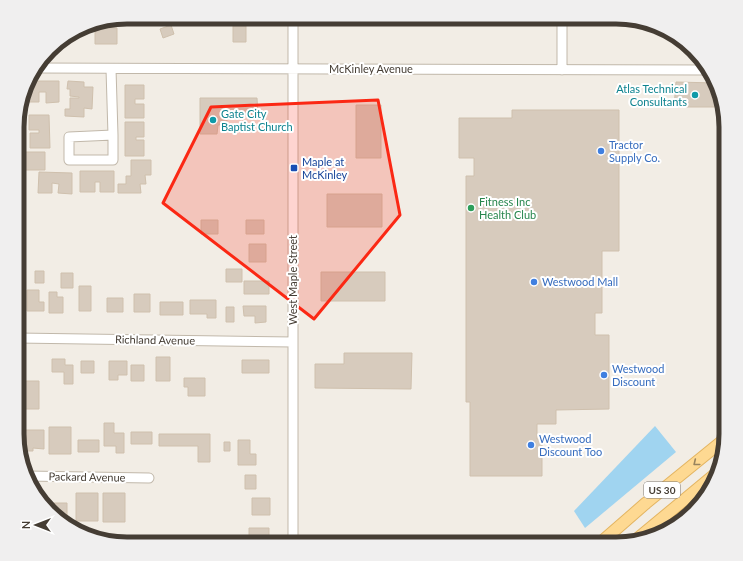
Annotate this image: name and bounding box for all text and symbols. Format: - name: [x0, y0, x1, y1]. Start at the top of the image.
- street label: McKinley Avenue: [329, 62, 413, 75]
- place label: Atlas Technical Consultants: [616, 82, 687, 108]
- marker: Atlas Technical Consultants: [690, 90, 700, 100]
- place label: Gate City Baptist Church: [221, 107, 293, 133]
- marker: Gate City Baptist Church: [208, 115, 218, 125]
- place label: Tractor Supply Co.: [609, 138, 660, 164]
- marker: Tractor Supply Co.: [596, 146, 606, 156]
- place label: Maple at McKinley: [302, 155, 348, 181]
- marker: Maple at McKinley: [289, 163, 299, 173]
- place label: Fitness Inc Health Club: [479, 195, 536, 221]
- marker: Fitness Inc Health Club: [466, 203, 476, 213]
- street label: West Maple Street: [286, 235, 299, 325]
- place label: Westwood Mall: [542, 275, 618, 288]
- marker: Westwood Mall: [529, 277, 539, 287]
- street label: Richland Avenue: [115, 332, 195, 347]
- place label: Westwood Discount: [612, 362, 664, 388]
- marker: Westwood Discount: [599, 370, 609, 380]
- place label: Westwood Discount Too: [539, 432, 602, 458]
- marker: Westwood Discount Too: [526, 440, 536, 450]
- one-way arrow: [693, 458, 700, 465]
- street label: Packard Avenue: [48, 469, 126, 484]
- road number: US 30: [644, 482, 680, 498]
- north arrow: [16, 505, 56, 545]
- text: N: [19, 521, 32, 529]

